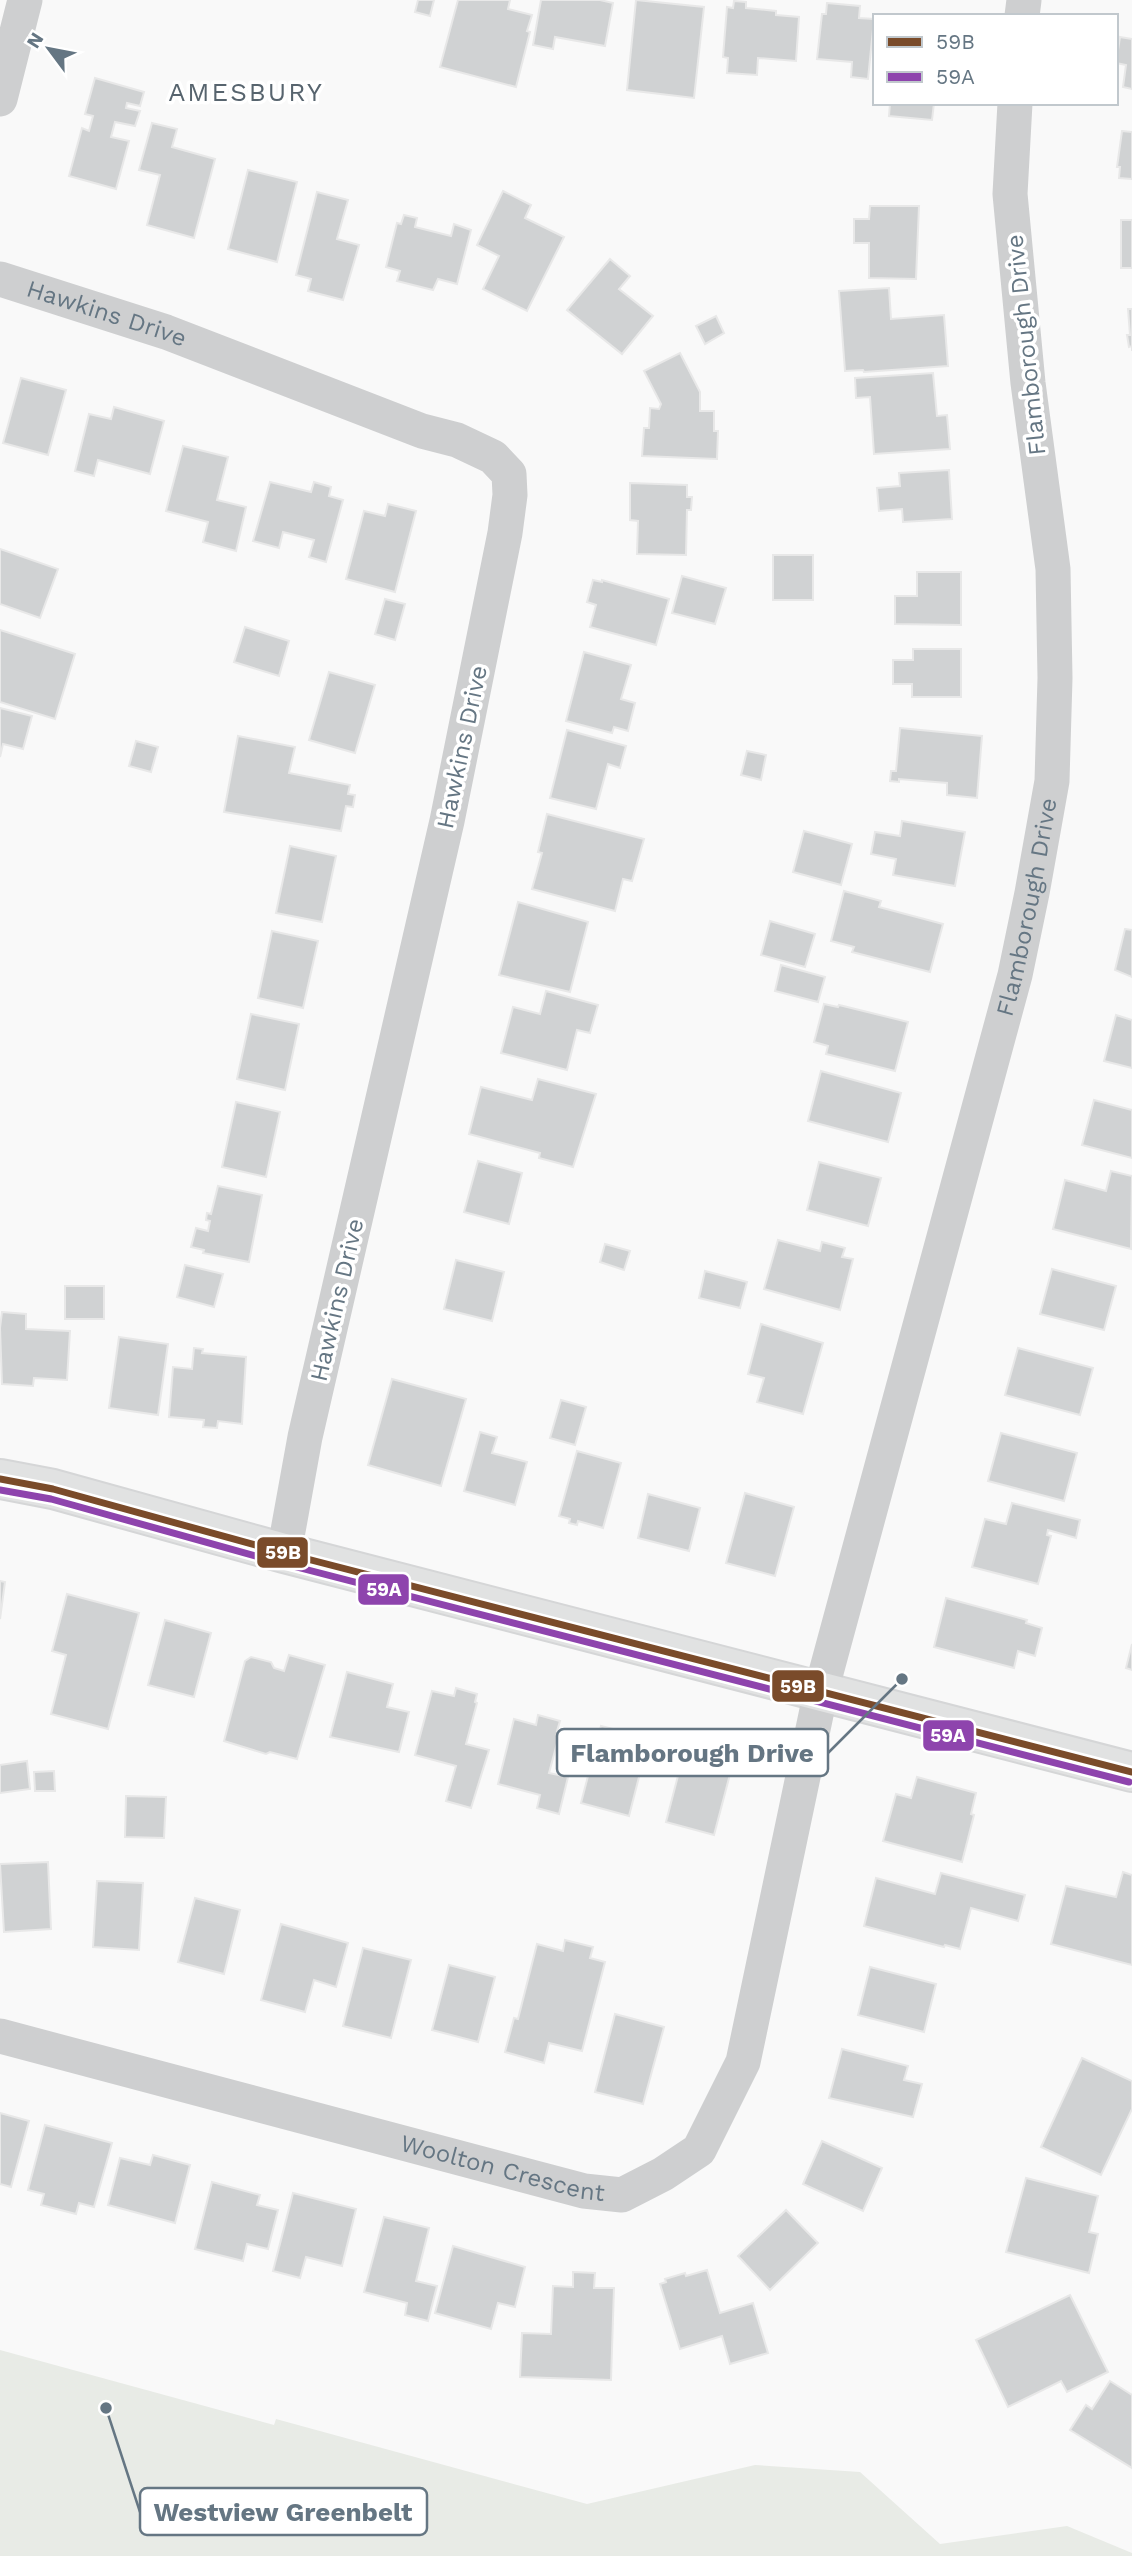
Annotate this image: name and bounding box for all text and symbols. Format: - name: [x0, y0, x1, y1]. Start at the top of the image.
- north arrow: [14, 14, 84, 84]
- legend: [873, 14, 1118, 105]
- text: N: [22, 28, 48, 52]
- text: 59B: [936, 29, 975, 54]
- text: 59A: [936, 64, 975, 89]
- district label: AMESBURY: [168, 77, 324, 107]
- street label: Flamborough Drive: [1000, 233, 1052, 457]
- street label: Hawkins Drive: [23, 274, 191, 353]
- street label: Hawkins Drive: [431, 663, 493, 831]
- street label: Flamborough Drive: [990, 796, 1063, 1019]
- street label: Hawkins Drive: [305, 1216, 369, 1384]
- line badge: 59B: [256, 1536, 309, 1569]
- text: 59B: [265, 1541, 301, 1564]
- line badge: 59A: [357, 1573, 410, 1606]
- text: 59A: [366, 1578, 402, 1601]
- line badge: 59B: [771, 1669, 825, 1703]
- text: 59B: [780, 1675, 816, 1698]
- line badge: 59A: [922, 1719, 975, 1752]
- text: 59A: [930, 1724, 966, 1747]
- callout: Flamborough Drive: [557, 1729, 828, 1776]
- text: Flamborough Drive: [570, 1738, 814, 1768]
- street label: Woolton Crescent: [398, 2129, 606, 2207]
- callout: Westview Greenbelt: [140, 2488, 427, 2535]
- text: Westview Greenbelt: [154, 2497, 413, 2527]

